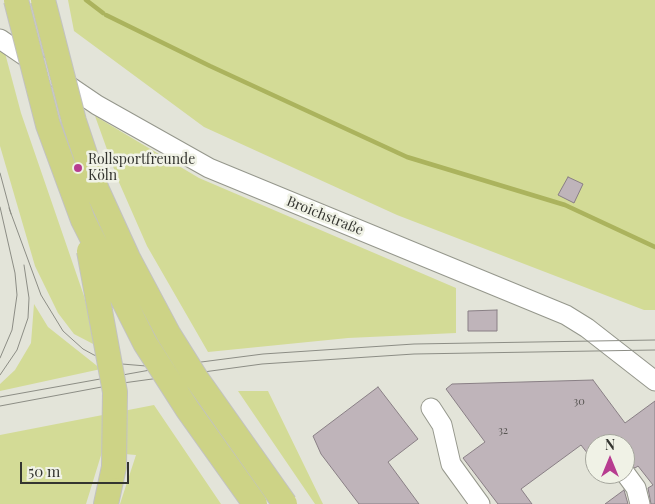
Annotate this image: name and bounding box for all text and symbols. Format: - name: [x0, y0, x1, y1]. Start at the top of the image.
- place label: Rollsportfreunde Köln: [88, 152, 195, 184]
- marker: Rollsportfreunde Köln: [72, 162, 84, 174]
- street label: Broichstraße: [284, 193, 366, 239]
- house number: 30: [573, 395, 585, 409]
- house number: 32: [498, 424, 508, 438]
- north arrow: [585, 434, 635, 484]
- text: N: [605, 435, 615, 454]
- scale bar: [22, 452, 131, 484]
- text: 50 m: [28, 461, 60, 481]

